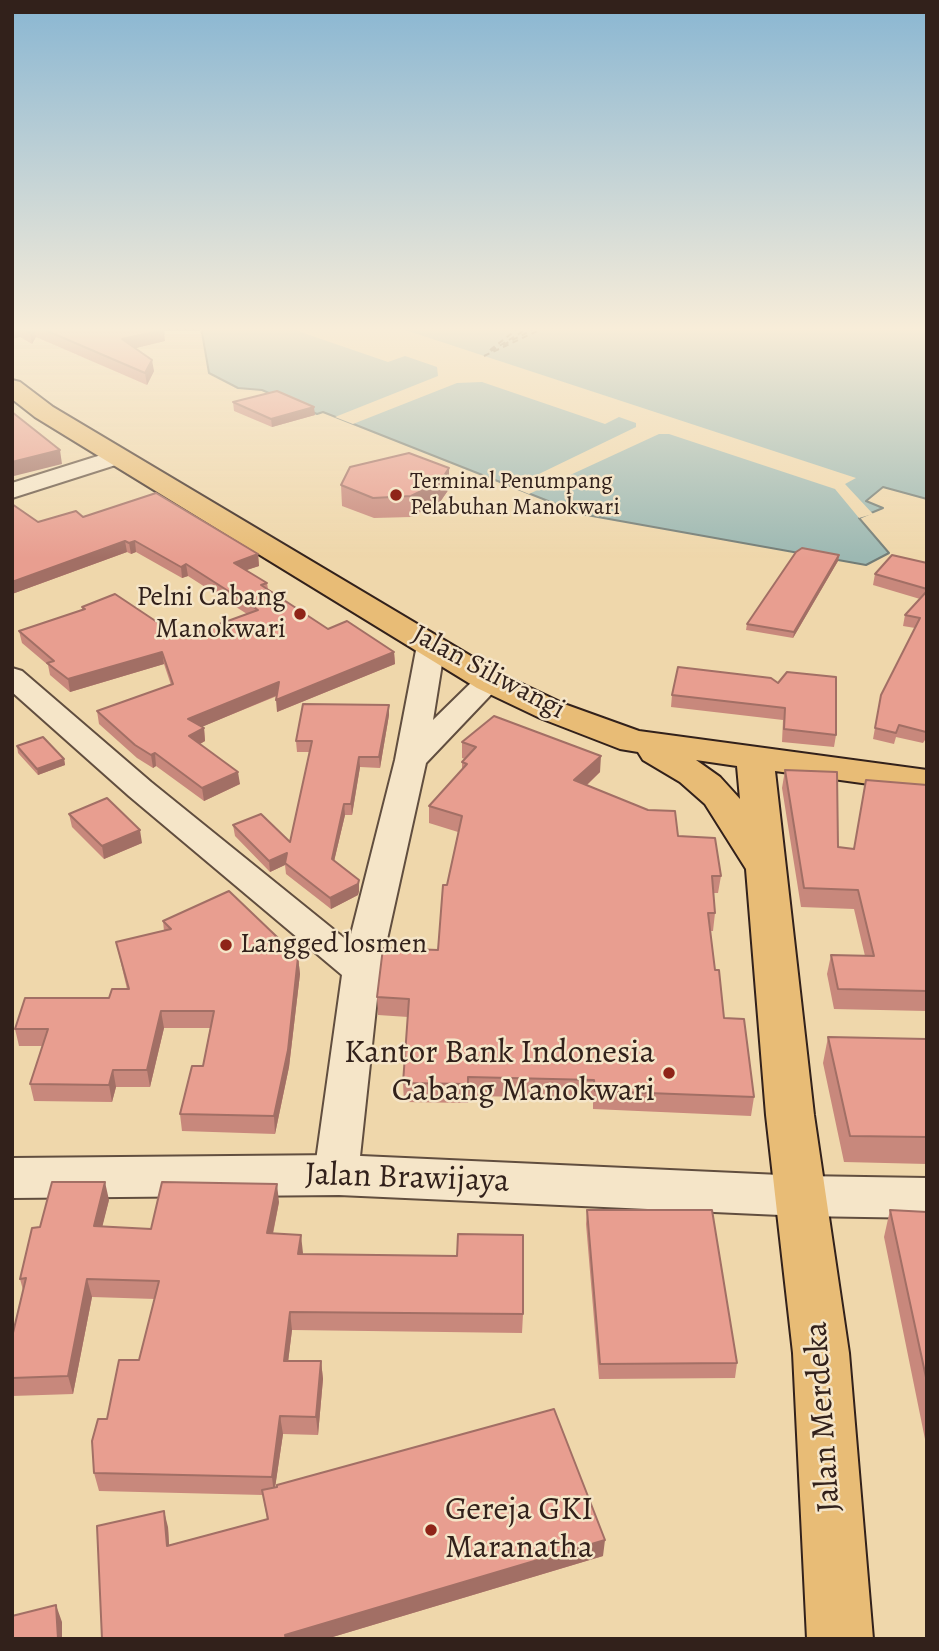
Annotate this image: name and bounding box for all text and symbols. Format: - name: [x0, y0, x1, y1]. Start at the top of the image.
- place label: Terminal Penumpang Pelabuhan Manokwari: [410, 468, 620, 522]
- marker: Terminal Penumpang Pelabuhan Manokwari: [388, 487, 404, 503]
- place label: Pelni Cabang Manokwari: [136, 581, 286, 647]
- marker: Pelni Cabang Manokwari: [292, 606, 308, 622]
- street label: Jalan Siliwangi: [406, 619, 570, 727]
- place label: Langged losmen: [240, 928, 427, 962]
- marker: Langged losmen: [218, 937, 234, 953]
- place label: Kantor Bank Indonesia Cabang Manokwari: [344, 1034, 655, 1112]
- marker: Kantor Bank Indonesia Cabang Manokwari: [661, 1065, 677, 1081]
- street label: Jalan Brawijaya: [304, 1156, 510, 1202]
- street label: Jalan Merdeka: [798, 1320, 850, 1514]
- place label: Gereja GKI Maranatha: [445, 1491, 593, 1569]
- marker: Gereja GKI Maranatha: [423, 1522, 439, 1538]

